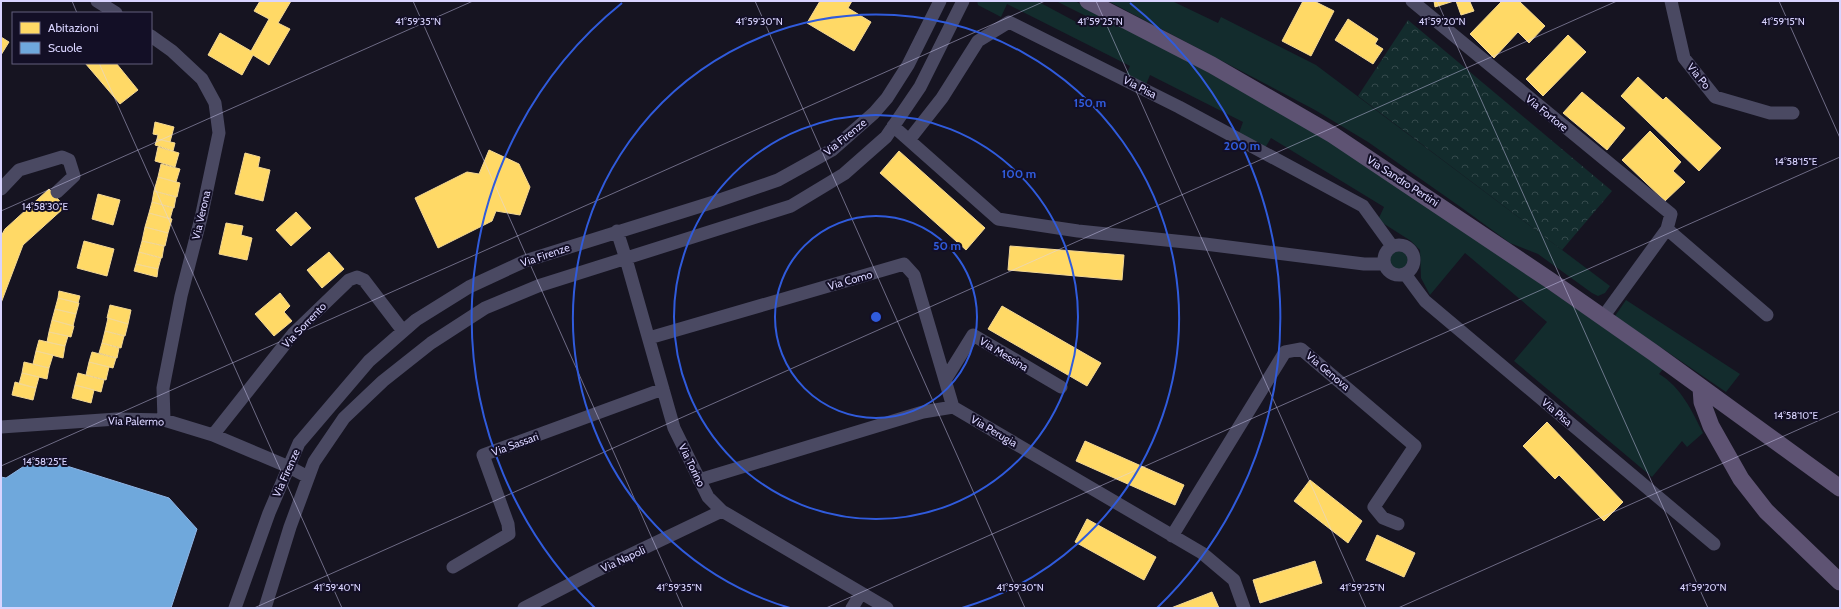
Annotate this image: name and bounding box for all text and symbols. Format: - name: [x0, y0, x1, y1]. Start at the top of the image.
- legend: [12, 12, 152, 64]
- text: 41°59'35"N: [395, 15, 441, 28]
- text: 41°59'30"N: [735, 15, 783, 28]
- text: 41°59'25"N: [1077, 15, 1123, 28]
- text: 41°59'20"N: [1418, 15, 1466, 28]
- text: 41°59'15"N: [1761, 15, 1805, 28]
- text: Abitazioni: [48, 20, 98, 35]
- text: Scuole: [48, 40, 82, 55]
- street label: Via Po: [1684, 60, 1714, 92]
- street label: Via Pisa: [1121, 73, 1160, 102]
- street label: Via Fortore: [1523, 92, 1571, 135]
- text: 150 m: [1074, 95, 1106, 110]
- street label: Via Firenze: [821, 115, 870, 159]
- text: 200 m: [1224, 138, 1260, 153]
- street label: Via Sandro Pertini: [1364, 153, 1442, 209]
- text: 14°58'15"E: [1775, 155, 1818, 168]
- text: 100 m: [1002, 166, 1036, 181]
- street label: Via Verona: [189, 188, 214, 241]
- text: 14°58'30"E: [22, 200, 69, 213]
- text: 50 m: [933, 238, 961, 253]
- street label: Via Firenze: [519, 240, 572, 270]
- street label: Via Como: [826, 267, 874, 293]
- street label: Via Sorrento: [279, 299, 329, 351]
- centre of rings: [869, 310, 883, 324]
- street label: Via Messina: [977, 334, 1032, 374]
- street label: Via Genova: [1303, 349, 1353, 394]
- street label: Via Pisa: [1539, 395, 1576, 429]
- text: 14°58'10"E: [1774, 409, 1818, 422]
- street label: Via Perugia: [968, 412, 1020, 450]
- street label: Via Palermo: [108, 414, 164, 428]
- street label: Via Sassari: [489, 429, 541, 459]
- street label: Via Torino: [676, 441, 708, 489]
- street label: Via Firenze: [269, 446, 303, 499]
- text: 14°58'25"E: [23, 455, 68, 468]
- street label: Via Napoli: [599, 543, 647, 575]
- text: 41°59'40"N: [313, 581, 361, 594]
- text: 41°59'35"N: [656, 581, 702, 594]
- text: 41°59'30"N: [996, 581, 1044, 594]
- text: 41°59'25"N: [1339, 581, 1385, 594]
- text: 41°59'20"N: [1679, 581, 1727, 594]

